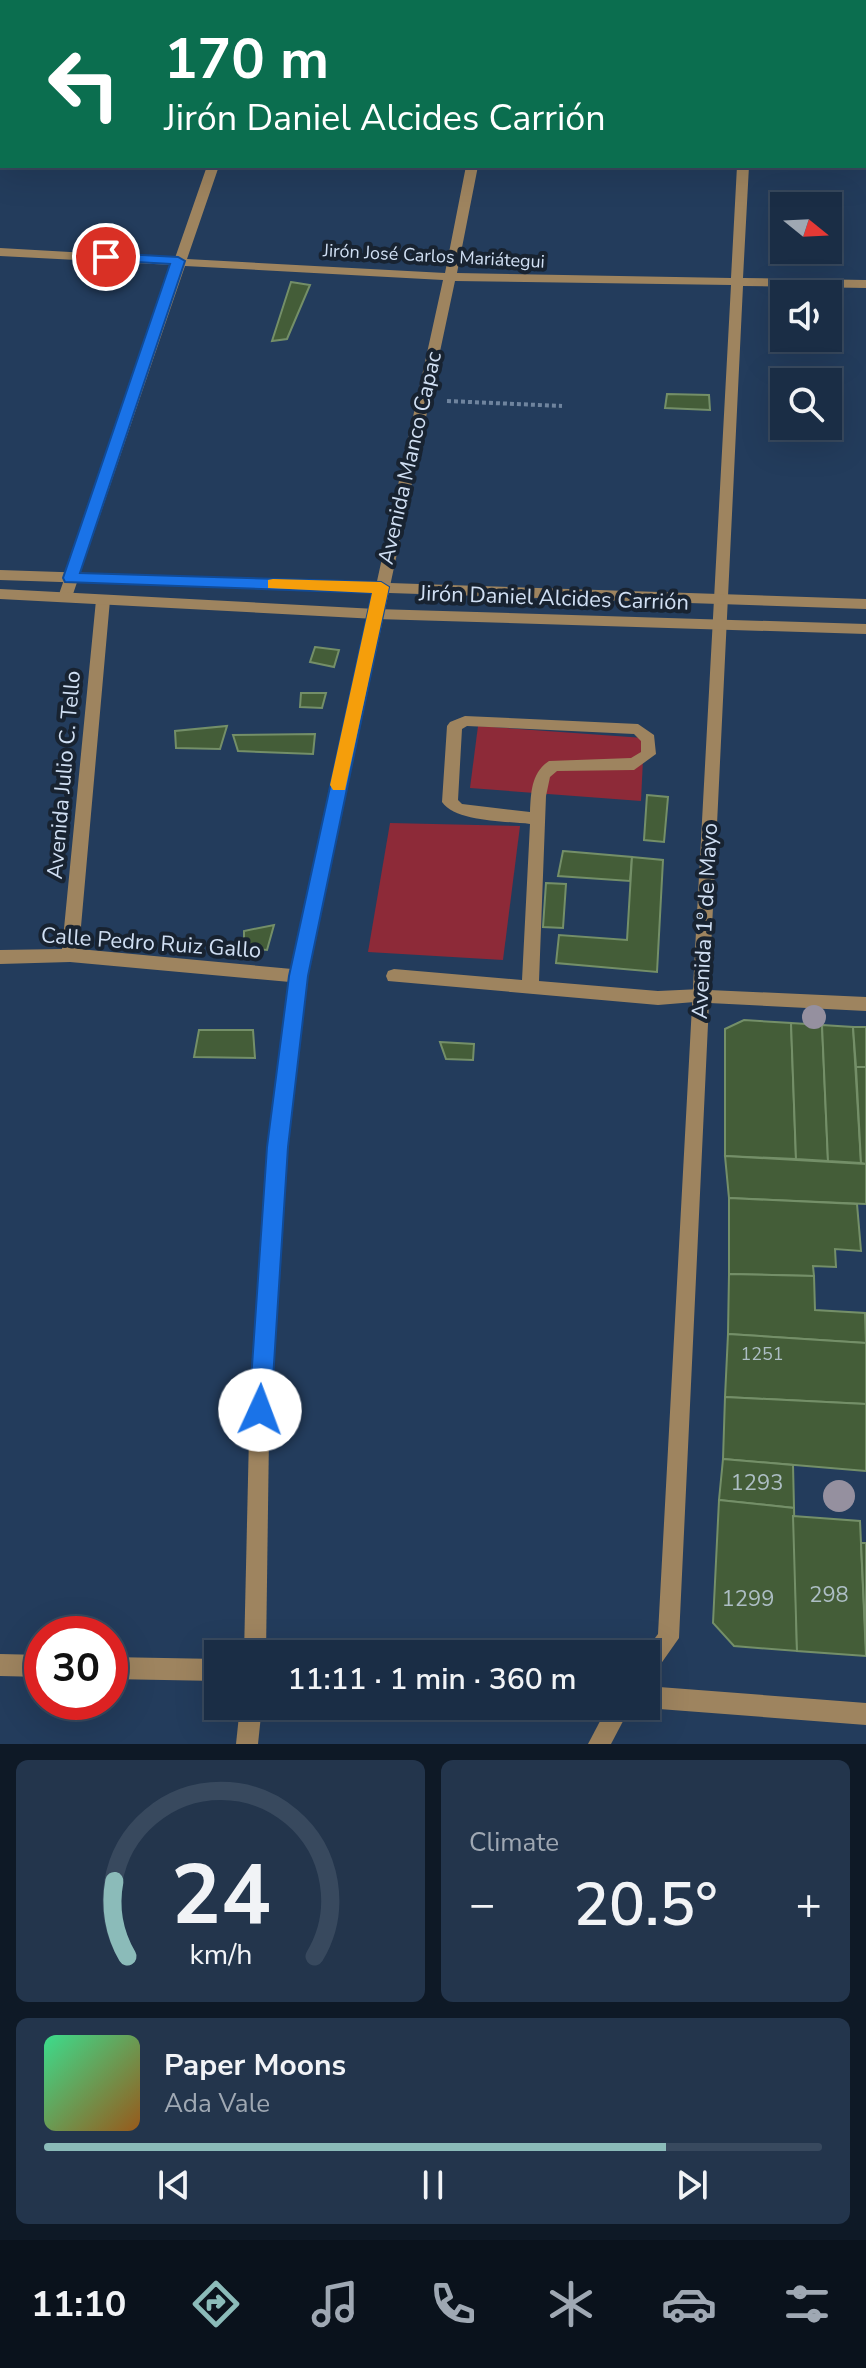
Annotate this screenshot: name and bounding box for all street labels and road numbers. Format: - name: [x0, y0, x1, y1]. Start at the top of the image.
- street label: Jirón José Carlos Mariátegui: [322, 238, 545, 274]
- street label: Avenida Manco Capac: [371, 349, 449, 567]
- street label: Jirón Daniel Alcides Carrión: [418, 578, 689, 618]
- street label: Avenida Julio C. Tello: [40, 670, 88, 880]
- street label: Avenida 1º de Mayo: [685, 822, 725, 1020]
- street label: Calle Pedro Ruiz Gallo: [40, 920, 262, 966]

